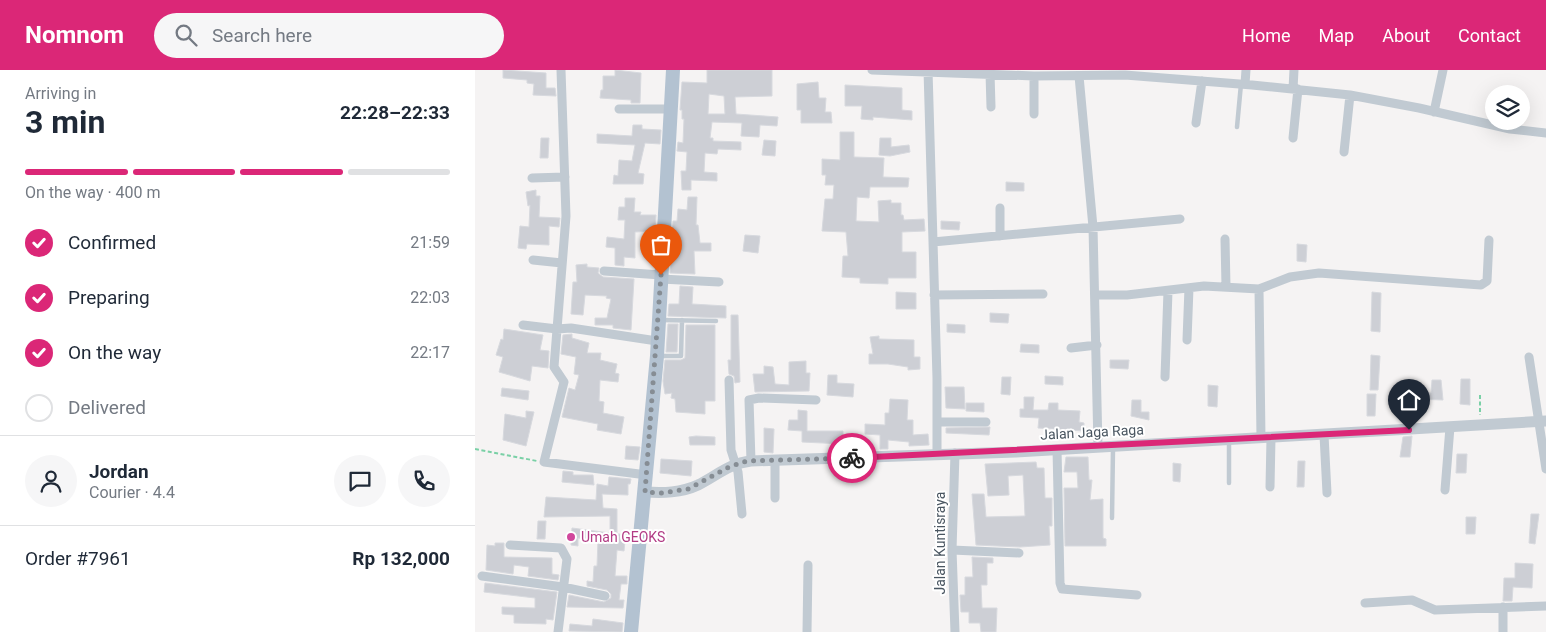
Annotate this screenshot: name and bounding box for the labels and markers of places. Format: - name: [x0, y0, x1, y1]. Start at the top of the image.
- pin: [640, 224, 682, 275]
- pin: [1388, 379, 1430, 430]
- place label: Umah GEOKS: [581, 529, 665, 545]
- marker: Umah GEOKS: [565, 531, 577, 543]

